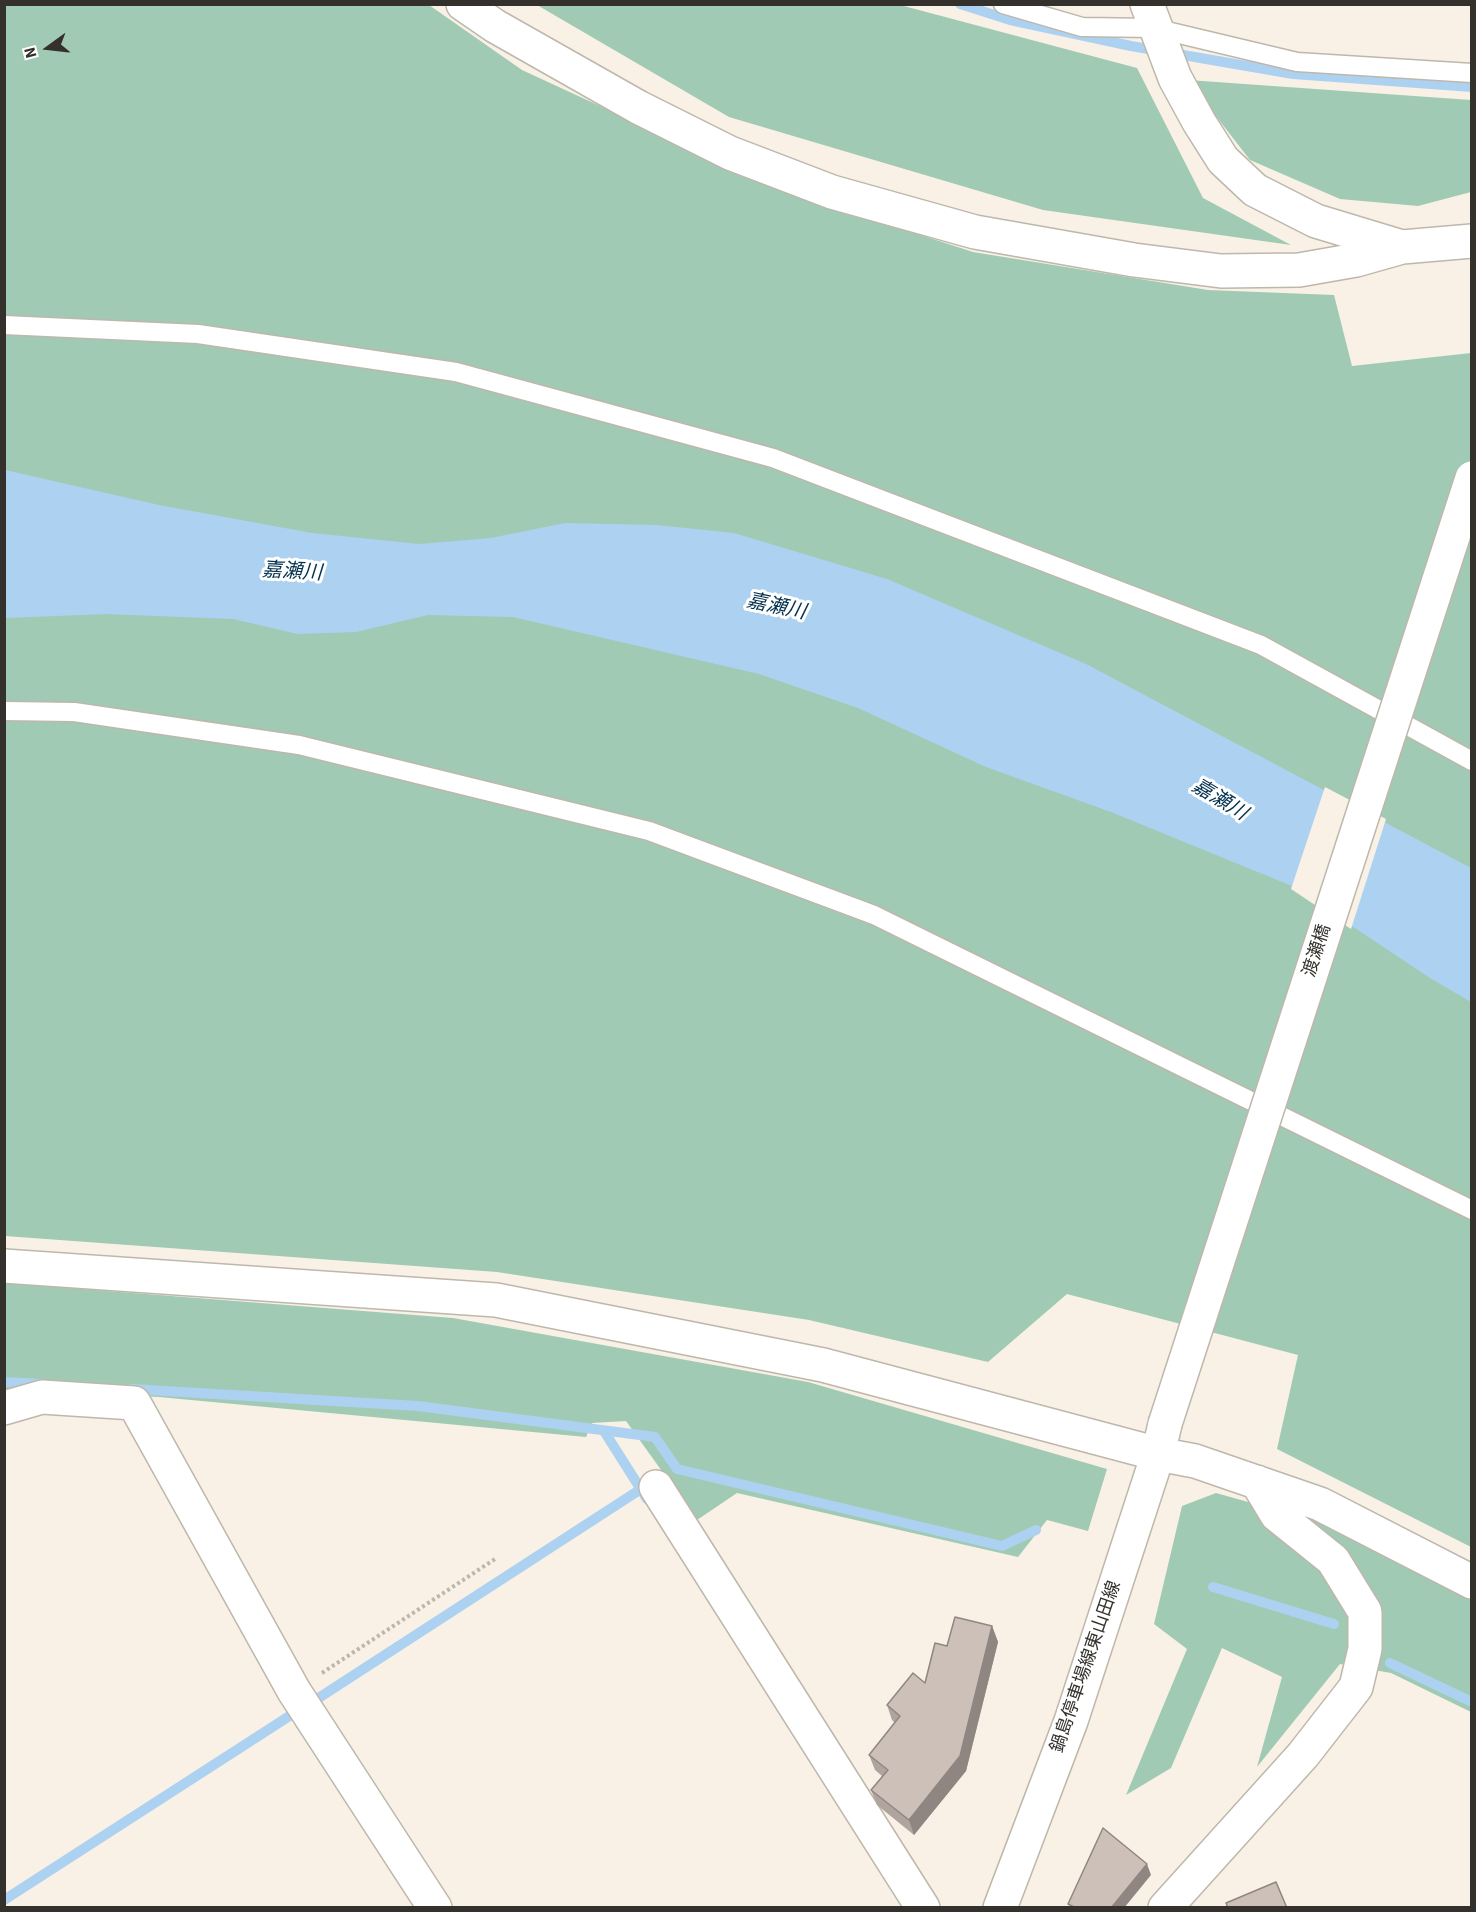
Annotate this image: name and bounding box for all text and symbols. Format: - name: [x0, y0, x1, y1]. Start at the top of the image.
- north arrow: [18, 18, 78, 78]
- text: N: [19, 45, 43, 61]
- water label: 嘉瀬川: [261, 559, 323, 587]
- water label: 嘉瀬川: [744, 590, 808, 626]
- water label: 嘉瀬川: [1187, 775, 1251, 827]
- street label: 渡瀬橋: [1299, 922, 1337, 980]
- street label: 鍋島停車場線東山田線: [1047, 1578, 1127, 1756]

